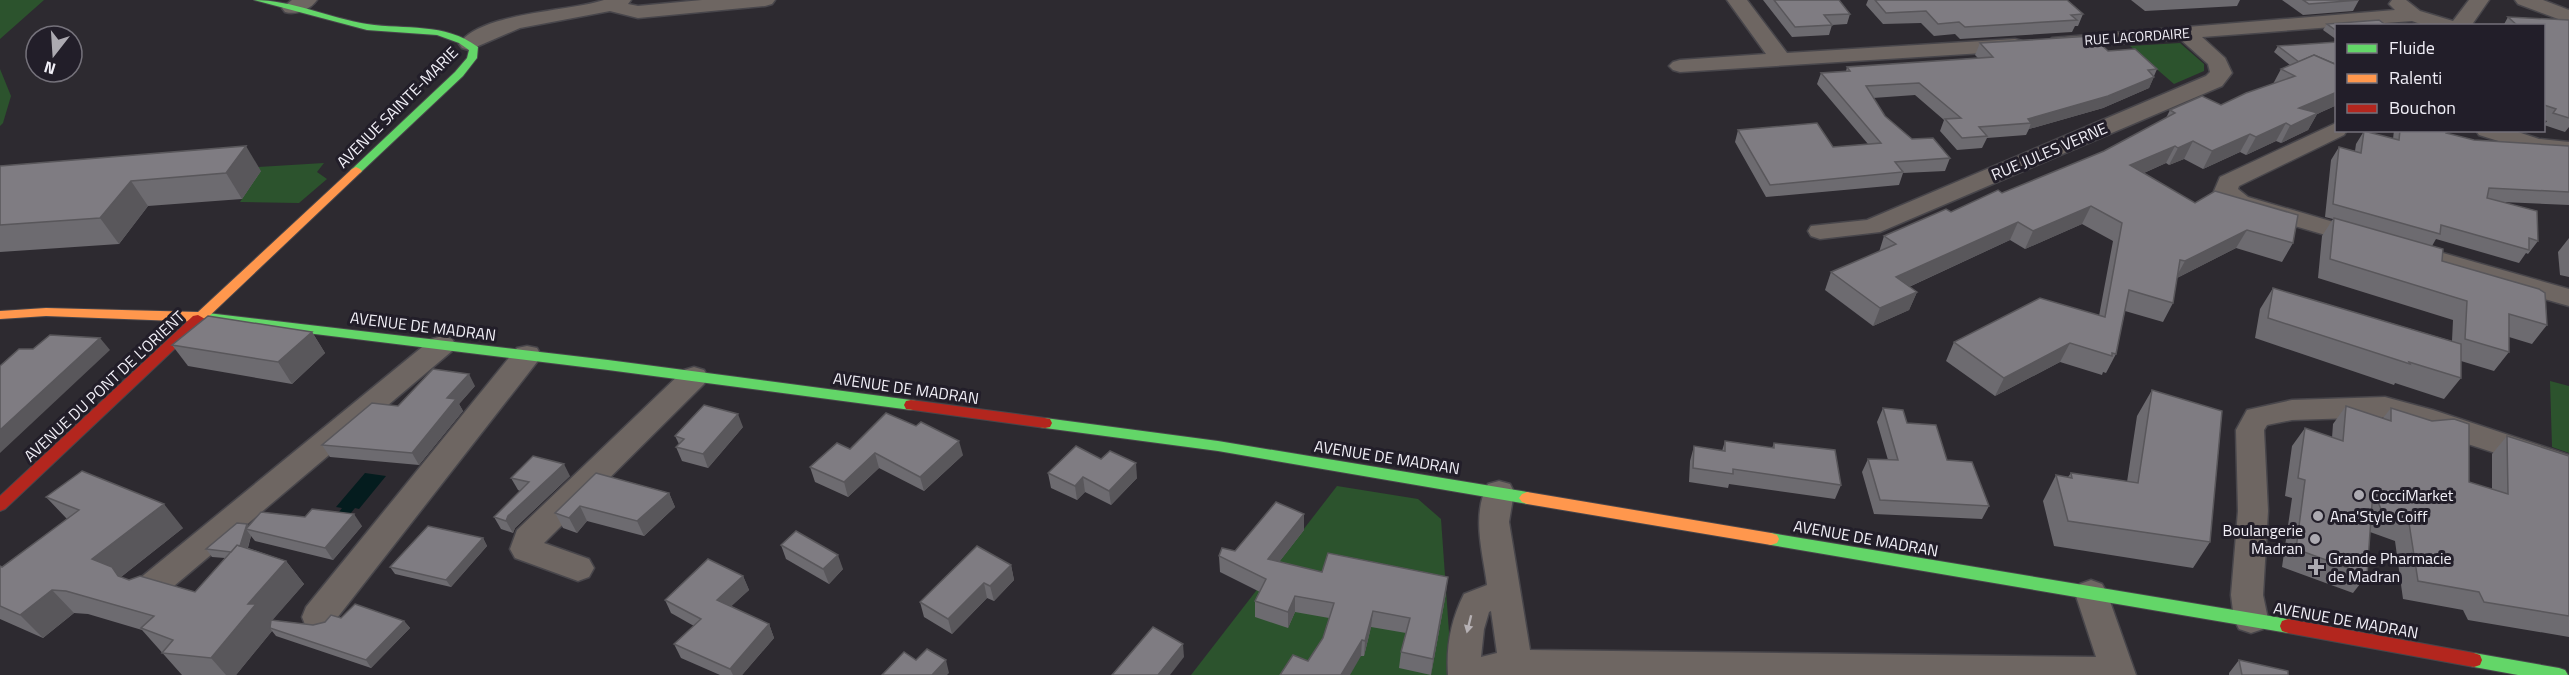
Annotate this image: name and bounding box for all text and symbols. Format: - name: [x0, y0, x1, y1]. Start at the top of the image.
- street label: RUE LACORDAIRE: [2084, 22, 2191, 50]
- north arrow: [24, 24, 84, 84]
- legend: [2335, 24, 2545, 132]
- text: Fluide: [2389, 34, 2435, 61]
- street label: AVENUE SAINTE-MARIE: [331, 41, 463, 173]
- text: N: [41, 55, 58, 81]
- text: Ralenti: [2389, 64, 2442, 91]
- text: Bouchon: [2389, 94, 2456, 121]
- street label: RUE JULES VERNE: [1987, 116, 2111, 186]
- street label: AVENUE DU PONT DE L'ORIENT: [18, 304, 190, 467]
- street label: AVENUE DE MADRAN: [349, 305, 497, 347]
- street label: AVENUE DE MADRAN: [832, 366, 980, 410]
- street label: AVENUE DE MADRAN: [1313, 434, 1461, 480]
- place label: CocciMarket: [2371, 483, 2454, 507]
- marker: CocciMarket: [2352, 488, 2366, 502]
- place label: Ana'Style Coiff: [2330, 504, 2428, 528]
- marker: Ana'Style Coiff: [2311, 509, 2325, 523]
- street label: AVENUE DE MADRAN: [1792, 513, 1940, 563]
- place label: Boulangerie Madran: [2222, 518, 2303, 560]
- marker: Boulangerie Madran: [2308, 532, 2322, 546]
- place label: Grande Pharmacie de Madran: [2328, 546, 2452, 588]
- marker: Grande Pharmacie de Madran: [2309, 560, 2323, 574]
- street label: AVENUE DE MADRAN: [2272, 595, 2420, 645]
- one-way arrow: [1463, 615, 1473, 633]

